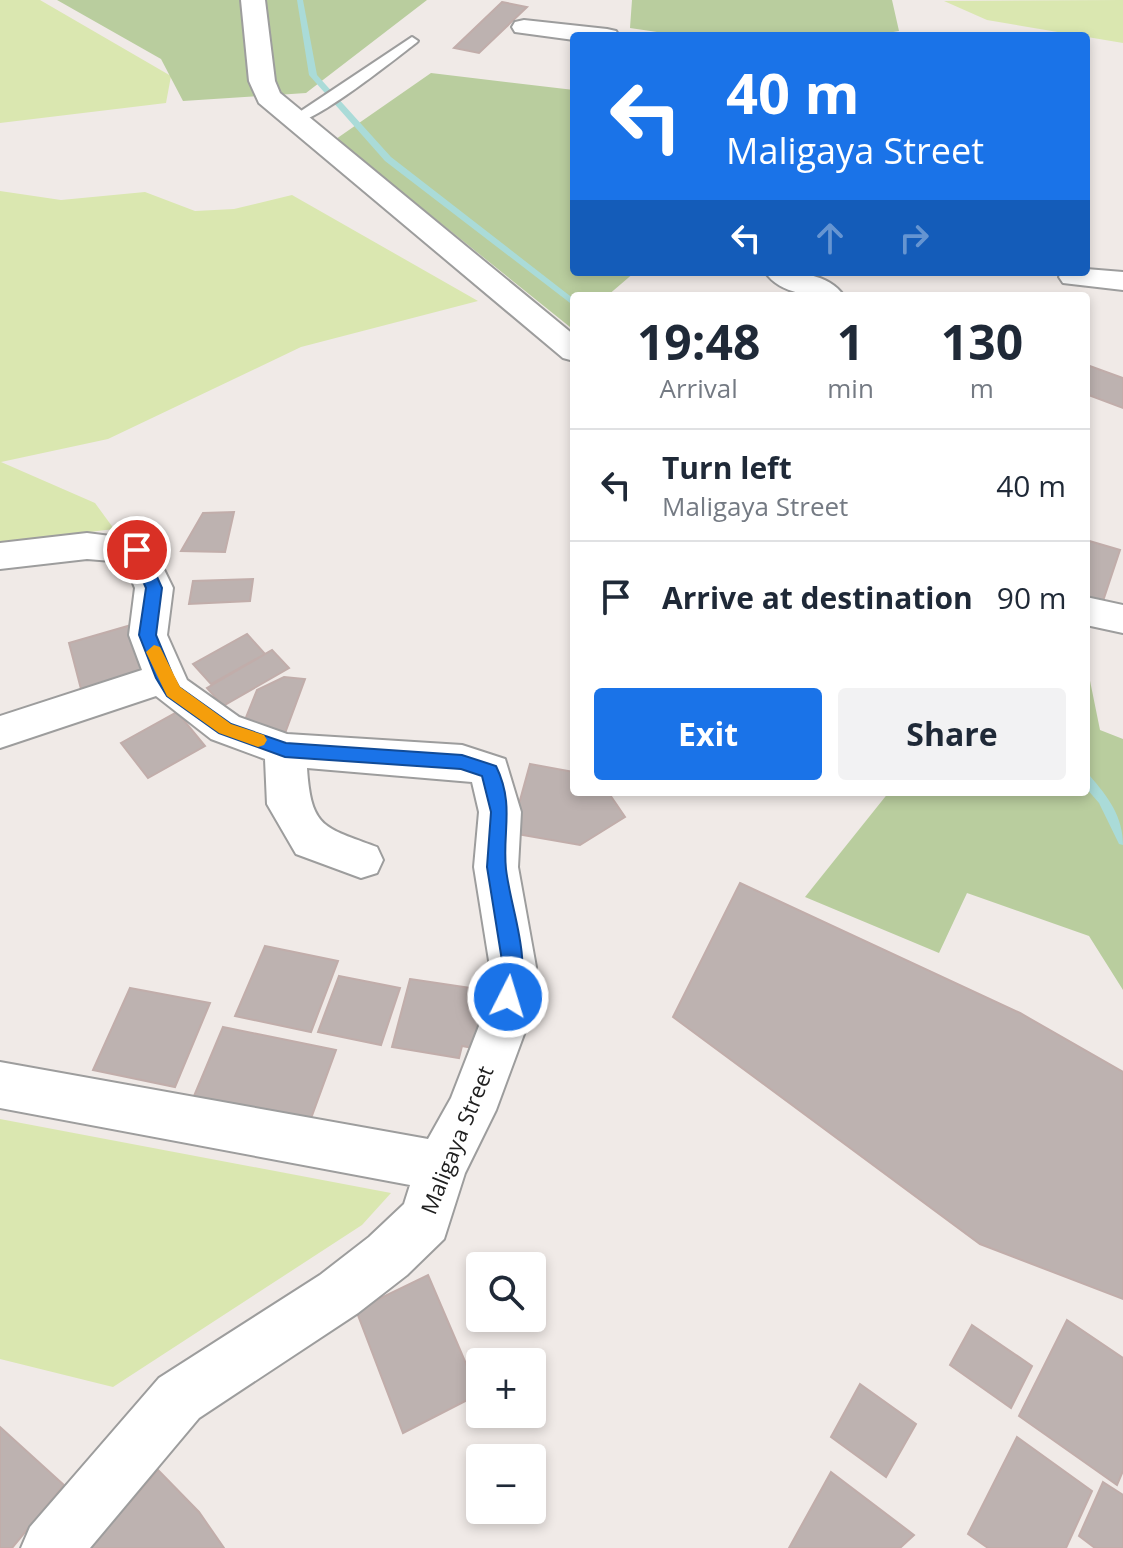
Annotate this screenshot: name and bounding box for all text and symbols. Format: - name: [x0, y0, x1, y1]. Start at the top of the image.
- text: 40 m: [726, 54, 860, 130]
- icon: left: [594, 64, 698, 168]
- text: Maligaya Street: [726, 126, 984, 175]
- icon: left: [724, 216, 768, 260]
- icon: ahead: [808, 216, 852, 260]
- icon: right: [892, 216, 936, 260]
- text: 19:48: [637, 309, 760, 374]
- text: 1: [837, 309, 864, 374]
- text: 130: [941, 309, 1023, 374]
- text: Arrival: [659, 370, 738, 406]
- text: min: [827, 370, 874, 406]
- text: m: [970, 370, 994, 406]
- text: Turn left: [662, 447, 792, 488]
- icon: left: [594, 463, 638, 507]
- text: 40 m: [996, 465, 1066, 506]
- text: Maligaya Street: [662, 488, 848, 524]
- pin: [103, 516, 171, 584]
- icon: arrive: [115, 528, 159, 572]
- icon: arrive: [594, 575, 638, 619]
- text: Arrive at destination: [662, 577, 973, 618]
- text: 90 m: [997, 577, 1067, 618]
- button: Exit: [594, 688, 822, 780]
- button: Share: [838, 688, 1066, 780]
- position arrow: [466, 955, 550, 1039]
- street label: Maligaya Street: [413, 1061, 500, 1218]
- map controls: [466, 1252, 546, 1524]
- button: search: [466, 1252, 546, 1332]
- button: +: [466, 1348, 546, 1428]
- button: −: [466, 1444, 546, 1524]

